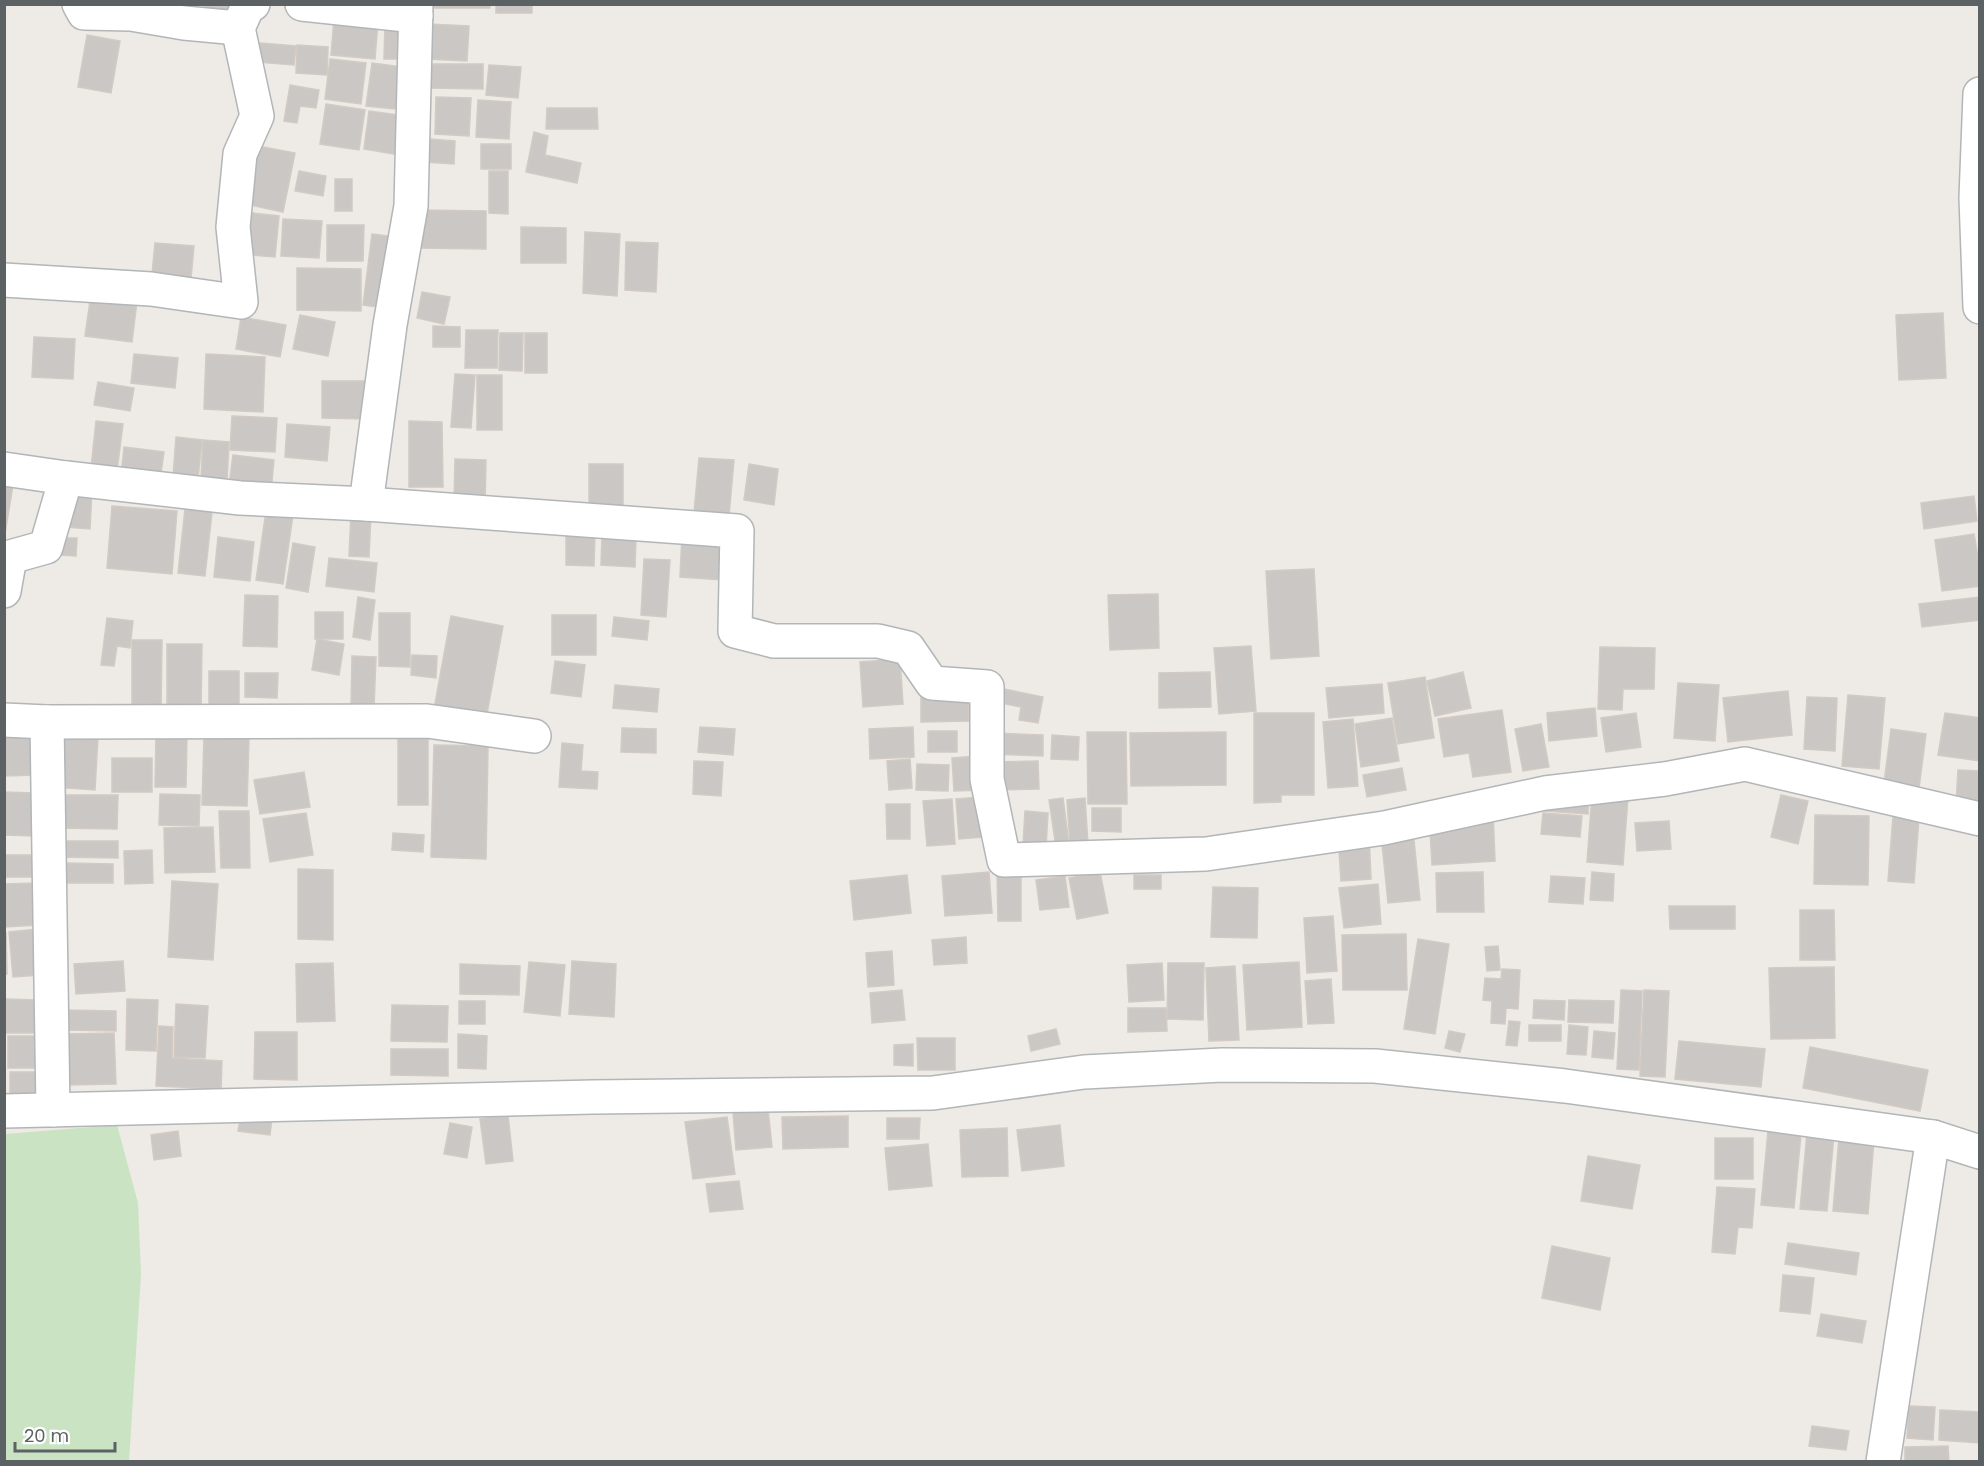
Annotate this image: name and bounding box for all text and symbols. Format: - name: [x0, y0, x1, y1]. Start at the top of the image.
- scale bar: [15, 1415, 116, 1453]
- text: 20 m: [24, 1423, 69, 1448]

